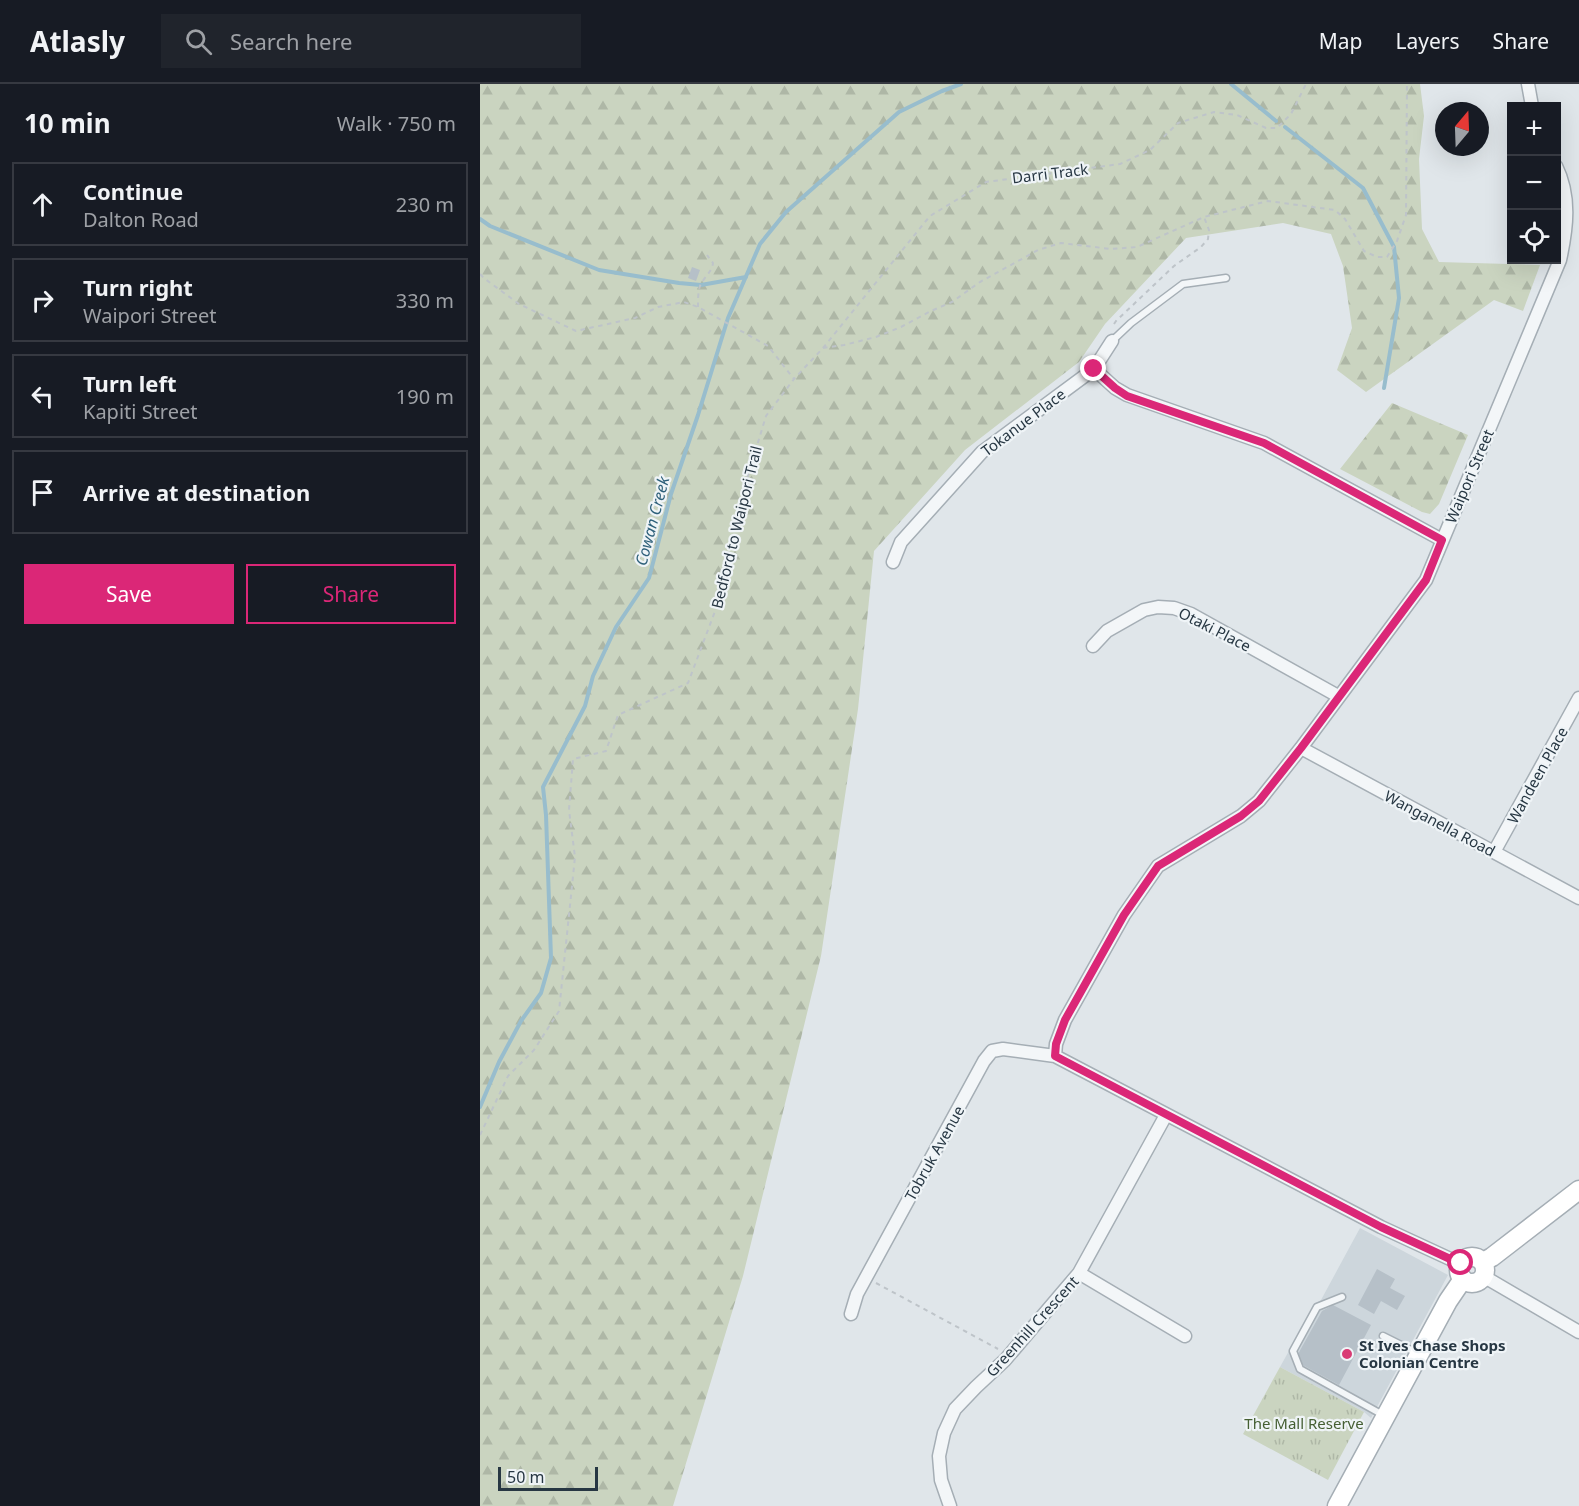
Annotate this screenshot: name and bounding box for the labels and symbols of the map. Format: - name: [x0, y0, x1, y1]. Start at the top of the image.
- north arrow: [1435, 102, 1489, 156]
- street label: Darri Track: [1011, 158, 1089, 188]
- route end: [1080, 355, 1106, 381]
- street label: Tokanue Place: [977, 384, 1069, 460]
- street label: Waipori Street: [1440, 425, 1498, 526]
- street label: Bedford to Waipori Trail: [706, 444, 766, 610]
- water label: Cowan Creek: [630, 473, 675, 568]
- street label: Otaki Place: [1176, 602, 1254, 656]
- street label: Wandeen Place: [1502, 723, 1572, 827]
- street label: Wanganella Road: [1381, 785, 1499, 861]
- street label: Tobruk Avenue: [900, 1102, 968, 1204]
- route start: [1447, 1249, 1473, 1275]
- street label: Greenhill Crescent: [981, 1271, 1083, 1381]
- place label: St Ives Chase Shops Colonian Centre: [1359, 1335, 1506, 1372]
- marker: St Ives Chase Shops Colonian Centre: [1340, 1347, 1354, 1361]
- park label: The Mall Reserve: [1244, 1413, 1364, 1433]
- scale bar: [498, 1464, 598, 1492]

